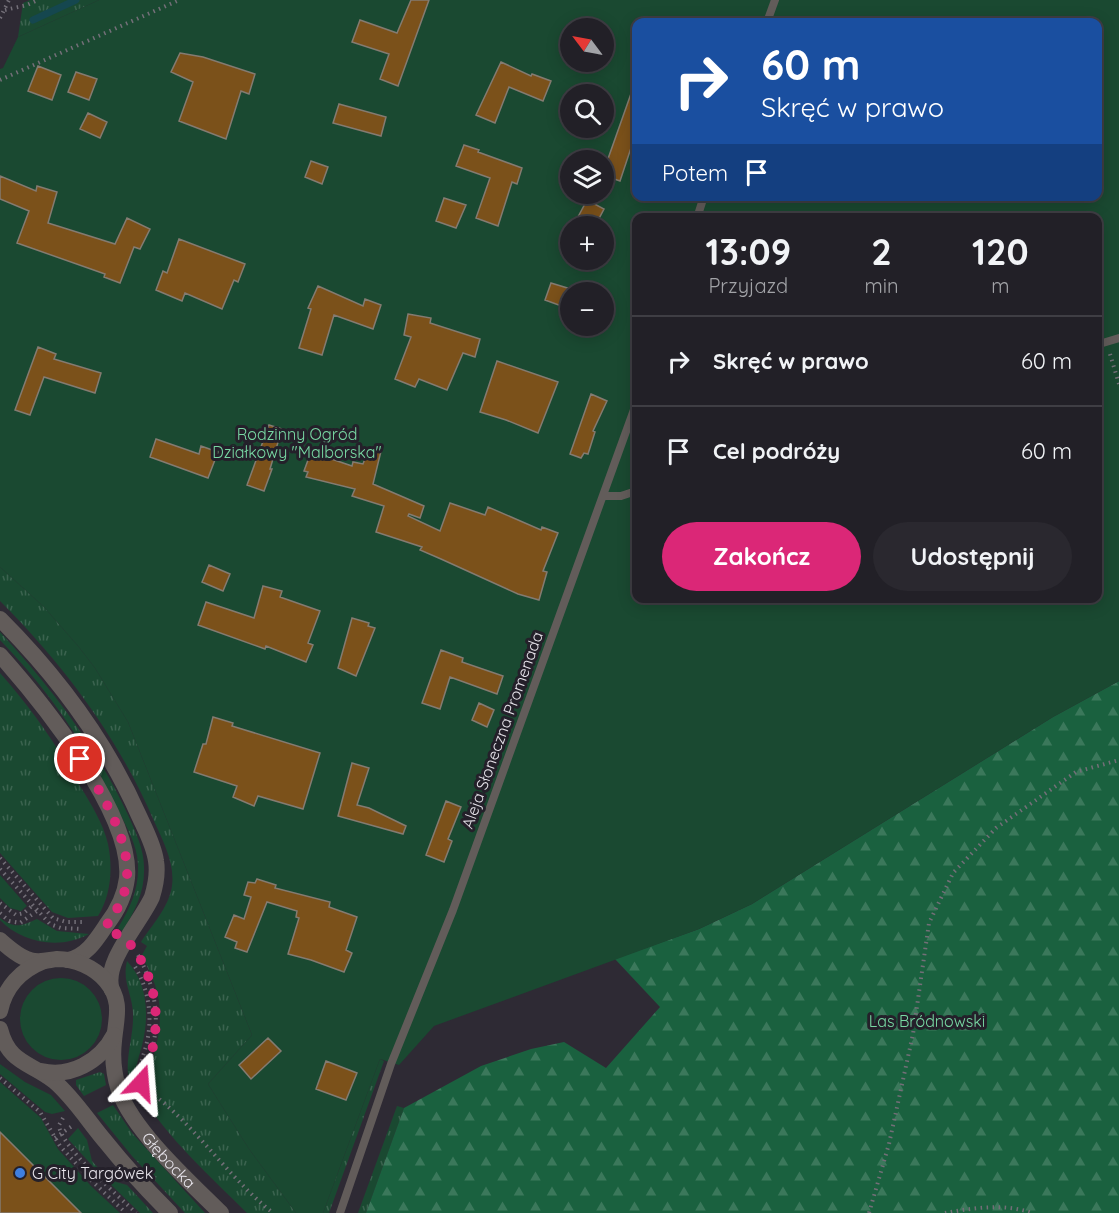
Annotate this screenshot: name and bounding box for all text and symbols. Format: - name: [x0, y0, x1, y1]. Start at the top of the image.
- north arrow: [560, 18, 614, 72]
- map controls: [560, 18, 614, 336]
- text: 60 m: [761, 38, 861, 91]
- icon: right: [662, 42, 740, 120]
- button: search: [560, 84, 614, 138]
- text: Skręć w prawo: [761, 90, 944, 124]
- button: layers: [560, 150, 614, 204]
- icon: arrive: [740, 156, 773, 189]
- text: Potem: [662, 159, 728, 187]
- button: +: [560, 216, 614, 270]
- text: 13:09: [705, 229, 791, 274]
- text: 2: [871, 229, 892, 274]
- text: 120: [972, 229, 1029, 274]
- text: Przyjazd: [708, 273, 788, 298]
- text: min: [865, 273, 899, 298]
- text: m: [991, 273, 1009, 298]
- button: −: [560, 282, 614, 336]
- icon: right: [662, 345, 695, 378]
- text: Skręć w prawo: [713, 347, 869, 375]
- text: 60 m: [1021, 347, 1072, 375]
- park label: Rodzinny Ogród Działkowy "Malborska": [212, 424, 382, 462]
- icon: arrive: [662, 435, 695, 468]
- text: Cel podróży: [713, 437, 840, 465]
- text: 60 m: [1021, 437, 1072, 465]
- button: Zakończ: [662, 522, 861, 591]
- button: Udostępnij: [873, 522, 1072, 591]
- street label: Aleja Słoneczna Promenada: [457, 629, 547, 831]
- pin: [54, 733, 105, 784]
- icon: arrive: [63, 742, 96, 775]
- park label: Las Bródnowski: [869, 1011, 985, 1031]
- position arrow: [109, 1051, 173, 1115]
- street label: Głębocka: [138, 1128, 200, 1193]
- place label: G City Targówek: [32, 1163, 153, 1183]
- marker: G City Targówek: [13, 1166, 27, 1180]

